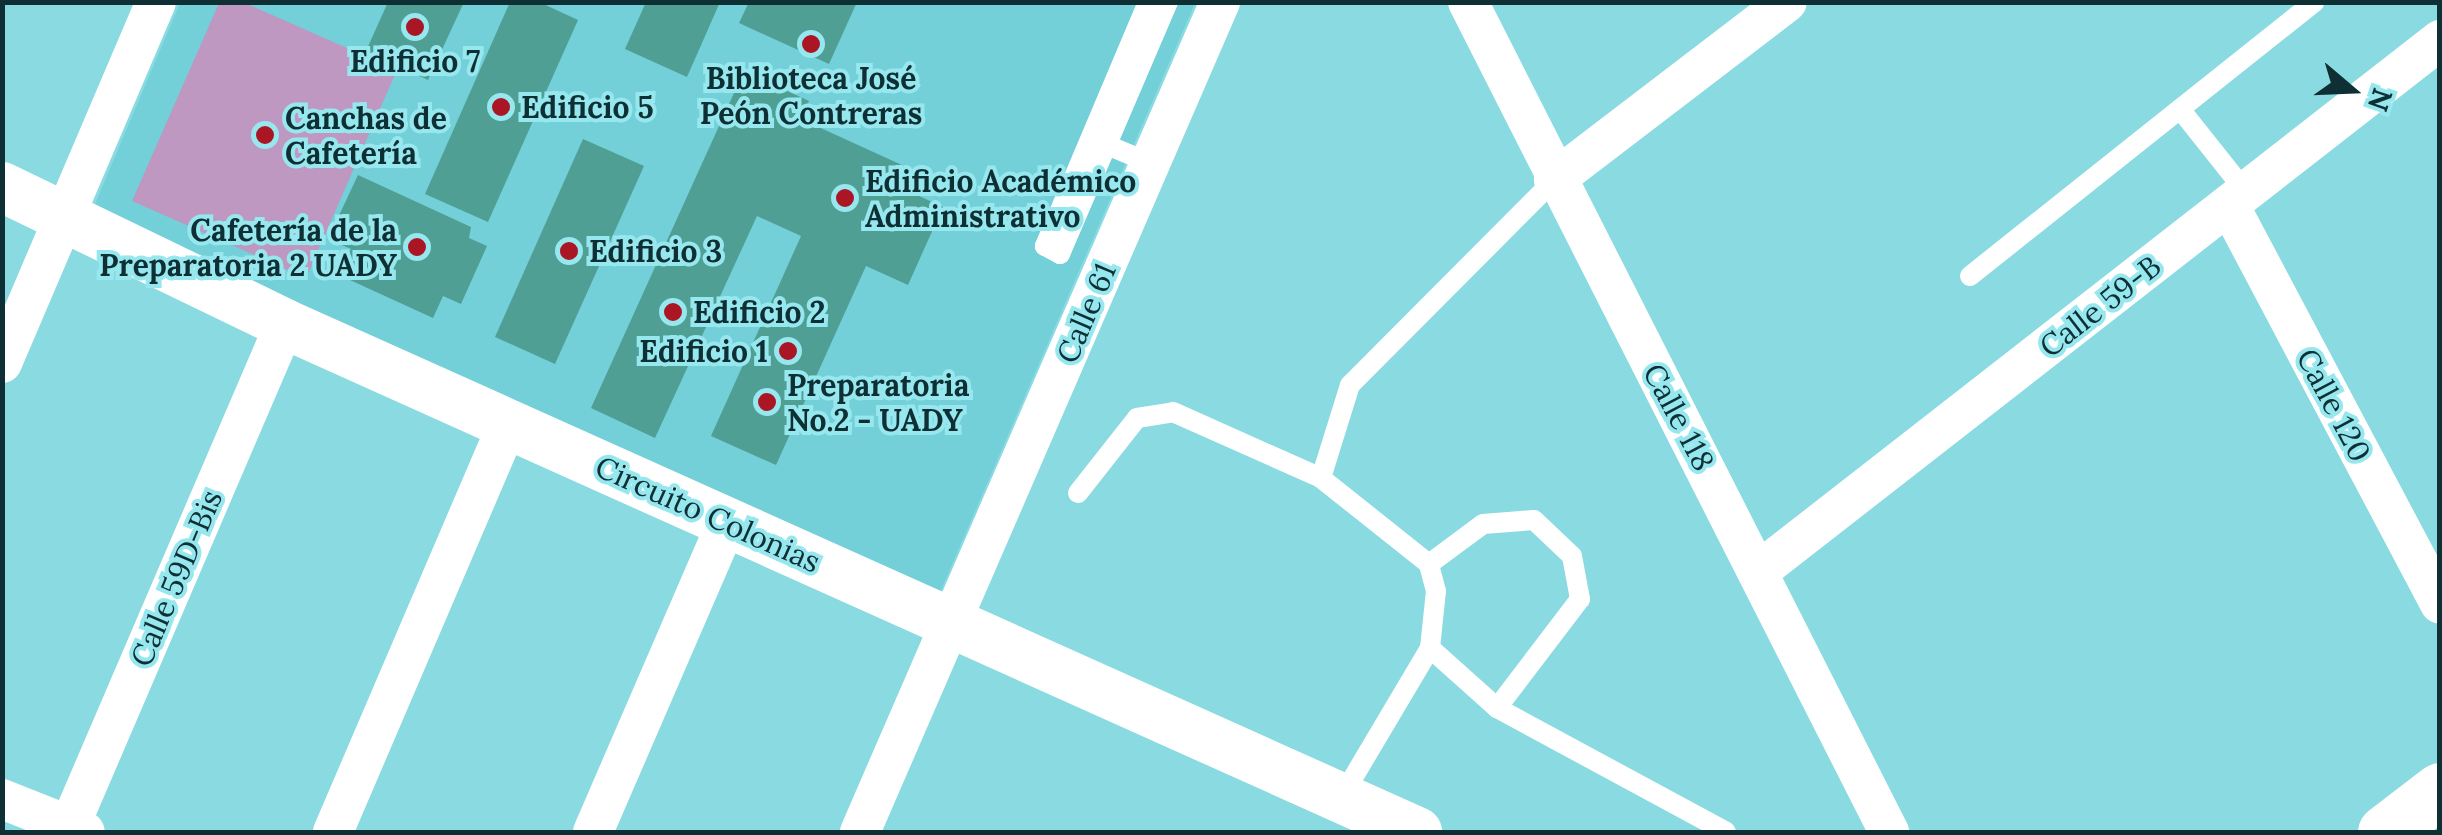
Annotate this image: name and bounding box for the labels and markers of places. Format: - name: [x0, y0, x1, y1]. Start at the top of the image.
- marker: Edificio 7: [404, 16, 426, 38]
- marker: Biblioteca José Peón Contreras: [800, 33, 822, 55]
- place label: Edificio 7: [350, 43, 480, 79]
- place label: Biblioteca José Peón Contreras: [700, 60, 922, 130]
- place label: Edificio 5: [521, 89, 654, 125]
- marker: Edificio 5: [490, 96, 512, 118]
- place label: Canchas de Cafetería: [285, 100, 447, 170]
- marker: Canchas de Cafetería: [254, 124, 276, 146]
- place label: Edificio Académico Administrativo: [865, 163, 1136, 234]
- marker: Edificio Académico Administrativo: [834, 187, 856, 209]
- place label: Cafetería de la Preparatoria 2 UADY: [99, 212, 397, 282]
- place label: Edificio 3: [589, 233, 722, 269]
- marker: Cafetería de la Preparatoria 2 UADY: [406, 236, 428, 258]
- marker: Edificio 3: [558, 240, 580, 262]
- place label: Edificio 2: [693, 294, 825, 330]
- marker: Edificio 2: [662, 301, 684, 323]
- place label: Edificio 1: [639, 333, 768, 369]
- marker: Edificio 1: [777, 340, 799, 362]
- place label: Preparatoria No.2 - UADY: [787, 367, 969, 438]
- marker: Preparatoria No.2 - UADY: [756, 391, 778, 413]

